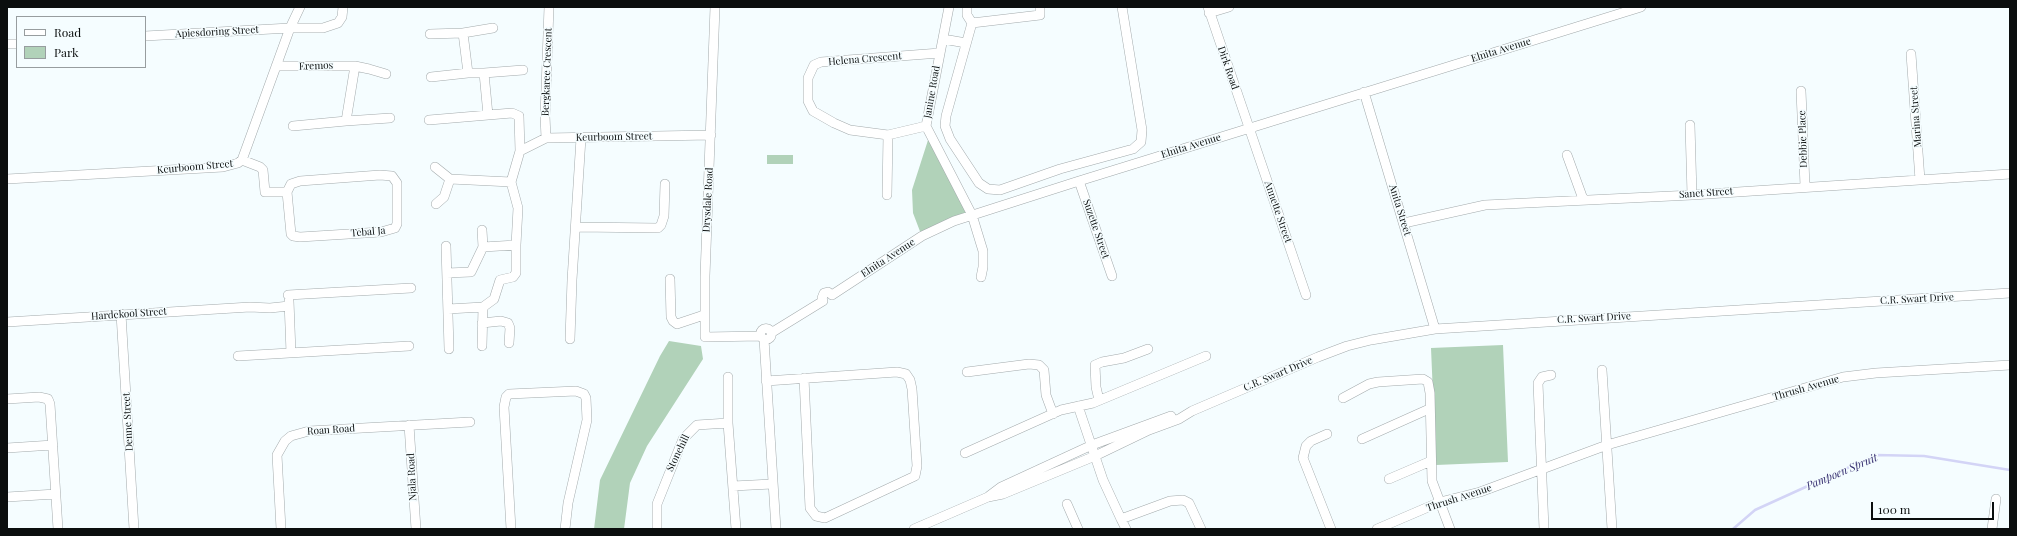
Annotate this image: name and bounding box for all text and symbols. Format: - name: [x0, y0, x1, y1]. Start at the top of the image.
- legend: [16, 16, 146, 68]
- text: Road: [54, 24, 81, 40]
- street label: Apiesdoring Street: [175, 24, 259, 40]
- street label: Bergkaree Crescent: [539, 28, 555, 116]
- street label: Elnita Avenue: [1470, 35, 1532, 65]
- text: Park: [54, 44, 79, 60]
- street label: Dirk Road: [1215, 45, 1241, 91]
- street label: Helena Crescent: [828, 50, 902, 68]
- street label: Eremos: [299, 59, 333, 73]
- street label: Janine Road: [921, 65, 943, 119]
- street label: Marina Street: [1908, 86, 1924, 148]
- street label: Debbie Place: [1796, 110, 1810, 168]
- street label: Keurboom Street: [576, 130, 652, 144]
- street label: Elnita Avenue: [1160, 131, 1222, 161]
- street label: Keurboom Street: [156, 158, 234, 176]
- street label: Drysdale Road: [700, 167, 716, 233]
- street label: Annette Street: [1262, 180, 1294, 244]
- street label: Anita Street: [1387, 183, 1413, 237]
- street label: Sanet Street: [1679, 185, 1733, 201]
- street label: Suzette Street: [1080, 198, 1112, 260]
- street label: Tebal Ja: [350, 225, 386, 239]
- street label: Elnita Avenue: [859, 236, 917, 280]
- street label: C.R. Swart Drive: [1880, 291, 1954, 307]
- street label: Hardekool Street: [91, 305, 167, 323]
- street label: C.R. Swart Drive: [1557, 310, 1631, 326]
- street label: C.R. Swart Drive: [1242, 354, 1314, 394]
- street label: Thrush Avenue: [1772, 373, 1840, 403]
- street label: Denne Street: [120, 392, 136, 452]
- street label: Roan Road: [307, 422, 355, 438]
- street label: Stonehill: [664, 432, 692, 474]
- water label: Pampoen Spruit: [1804, 451, 1880, 493]
- street label: Njala Road: [405, 453, 419, 501]
- street label: Thrush Avenue: [1425, 482, 1493, 514]
- scale bar: [1873, 494, 1996, 520]
- text: 100 m: [1878, 501, 1910, 517]

